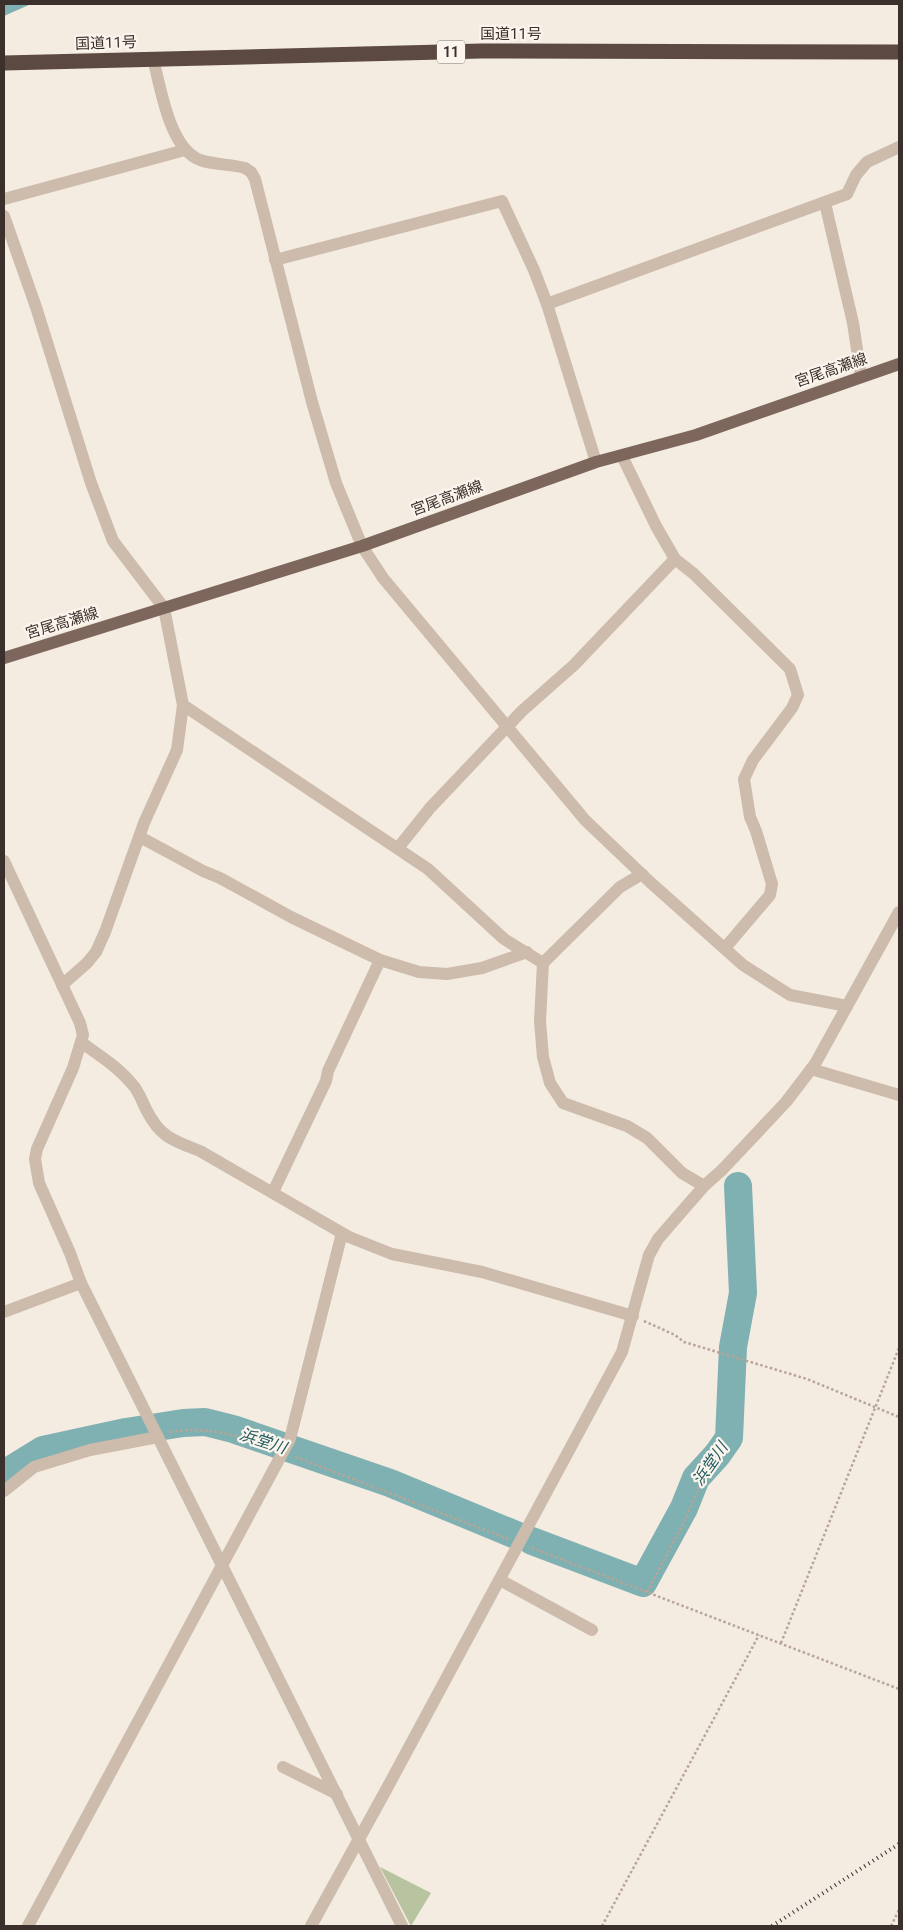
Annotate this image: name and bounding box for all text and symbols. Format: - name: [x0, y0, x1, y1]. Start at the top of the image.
- street label: 国道11号: [480, 25, 542, 43]
- street label: 国道11号: [75, 33, 137, 53]
- road number: 11: [437, 41, 465, 64]
- street label: 宮尾高瀬線: [793, 349, 869, 391]
- street label: 宮尾高瀬線: [409, 477, 485, 519]
- street label: 宮尾高瀬線: [23, 603, 101, 643]
- water label: 浜堂川: [237, 1425, 291, 1458]
- water label: 浜堂川: [688, 1437, 733, 1489]

